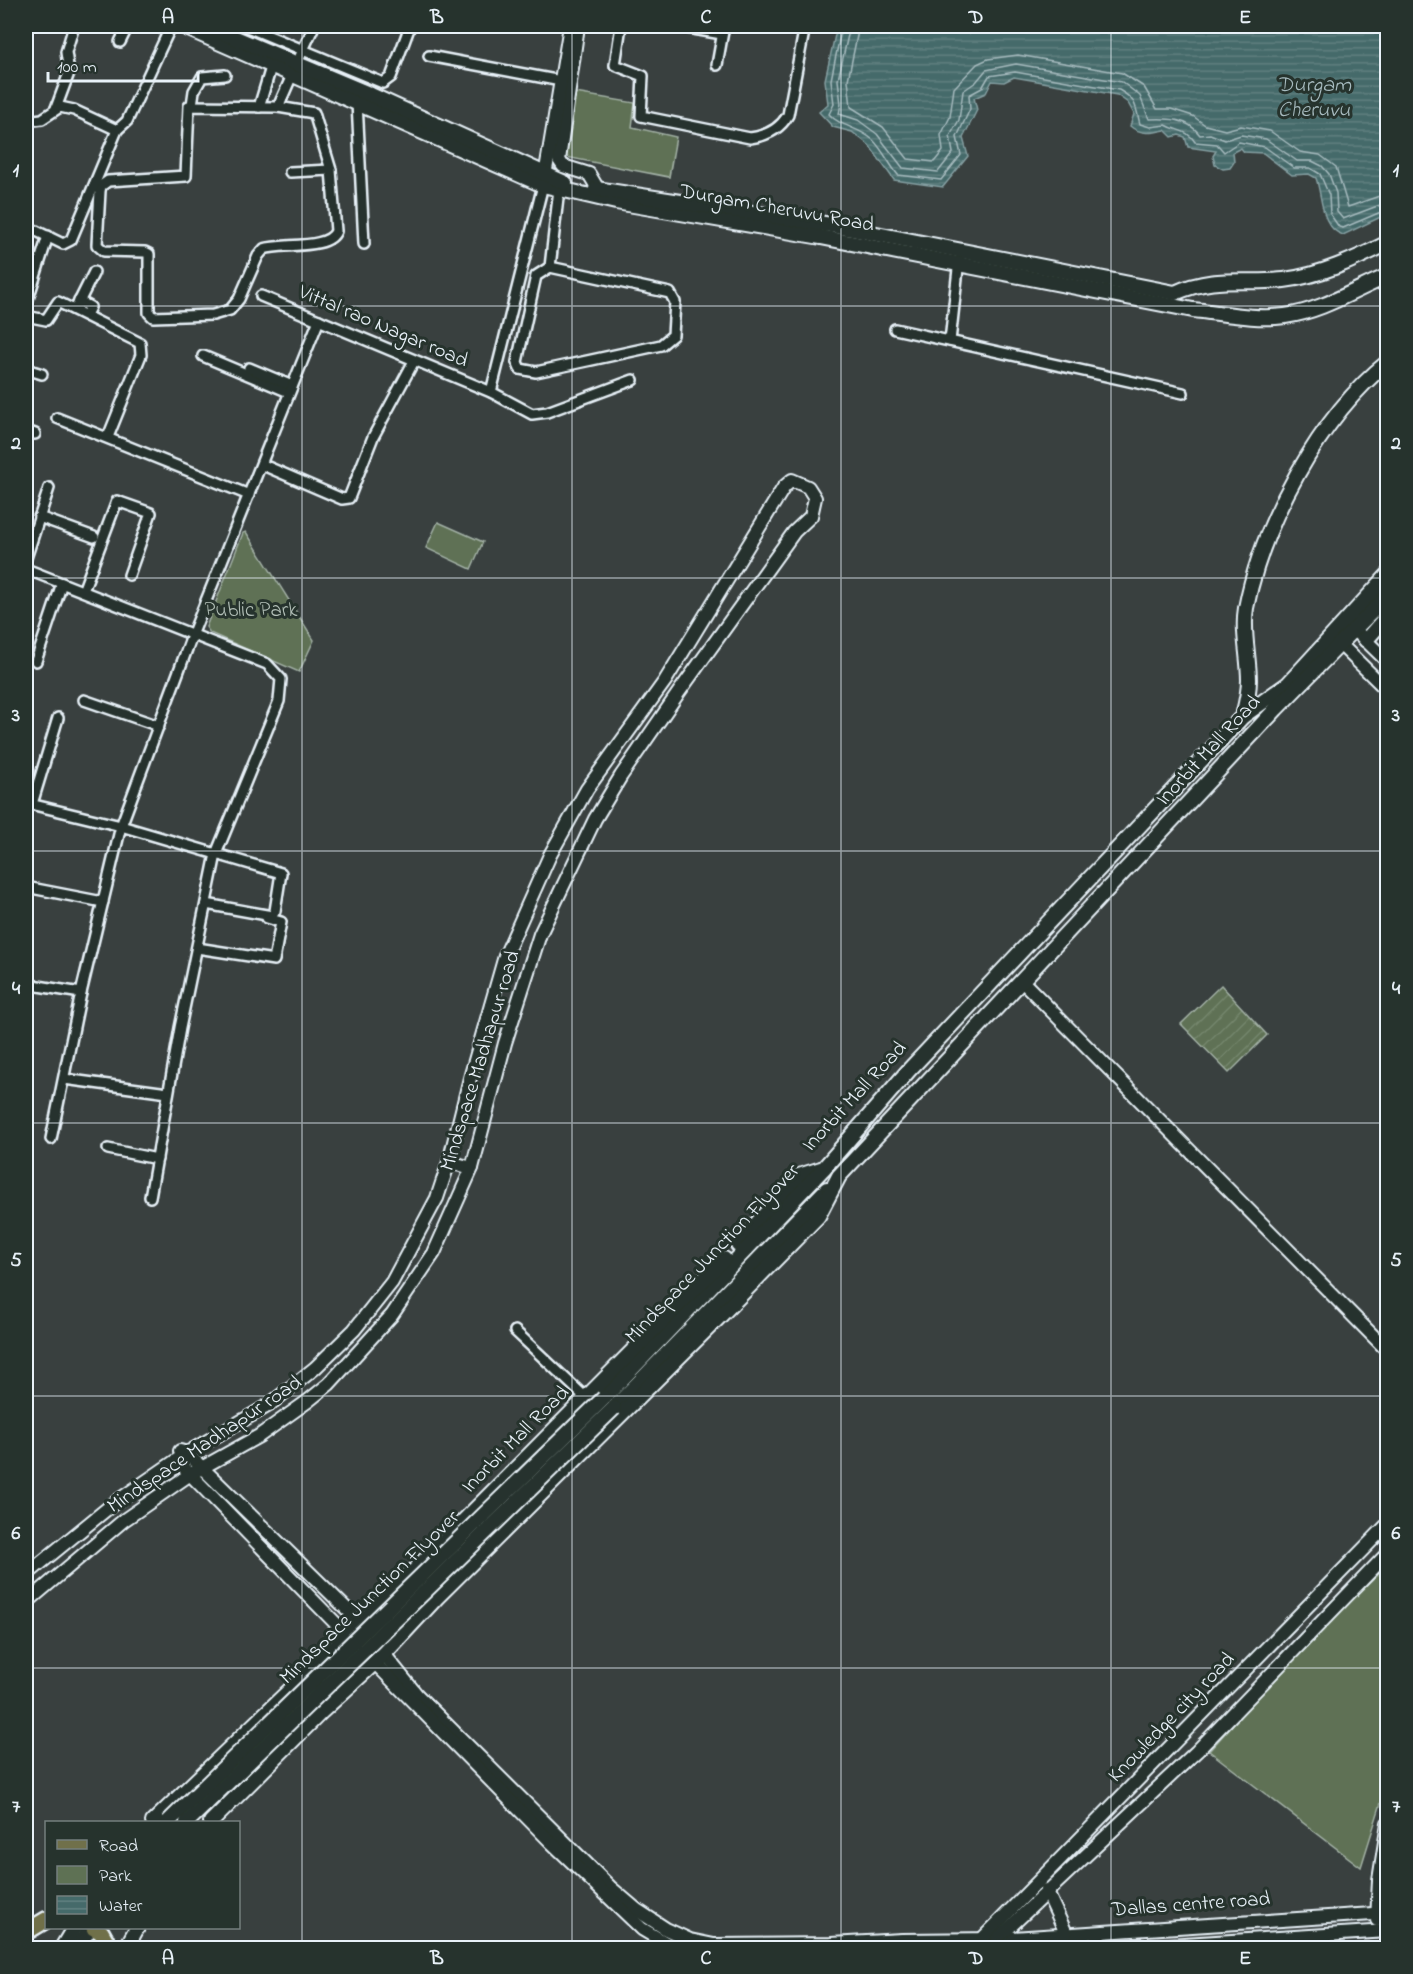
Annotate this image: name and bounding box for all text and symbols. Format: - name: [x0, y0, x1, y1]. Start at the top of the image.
- text: A: [162, 4, 174, 33]
- text: B: [429, 4, 444, 33]
- text: C: [701, 4, 712, 33]
- text: D: [968, 4, 983, 33]
- text: E: [1239, 4, 1251, 33]
- scale bar: [48, 45, 198, 83]
- text: 100 m: [57, 55, 97, 81]
- water label: Durgam Cheruvu: [1277, 70, 1352, 127]
- text: 1: [13, 157, 20, 186]
- text: 1: [1393, 157, 1400, 186]
- street label: Durgam Cheruvu Road: [676, 177, 877, 243]
- street label: Vittal rao Nagar road: [292, 277, 473, 378]
- text: 2: [10, 430, 21, 459]
- text: 2: [1390, 430, 1401, 459]
- park label: Public Park: [204, 596, 298, 626]
- street label: Inorbit Mall Road: [1150, 689, 1269, 813]
- text: 3: [11, 702, 20, 731]
- text: 3: [1391, 702, 1400, 731]
- street label: Mindspace Madhapur road: [433, 947, 529, 1175]
- text: 4: [12, 975, 21, 1004]
- text: 4: [1392, 975, 1401, 1004]
- street label: Inorbit Mall Road: [796, 1035, 915, 1159]
- street label: Mindspace Junction Flyover: [619, 1157, 809, 1352]
- text: 5: [10, 1247, 22, 1276]
- text: 5: [1390, 1247, 1402, 1276]
- street label: Mindspace Madhapur road: [102, 1368, 308, 1521]
- street label: Inorbit Mall Road: [455, 1379, 577, 1501]
- street label: Mindspace Junction Flyover: [273, 1503, 469, 1694]
- text: 6: [12, 1520, 21, 1549]
- text: 6: [1392, 1520, 1401, 1549]
- street label: Knowledge city road: [1102, 1646, 1244, 1791]
- text: 7: [12, 1793, 21, 1822]
- text: 7: [1392, 1793, 1401, 1822]
- legend: [45, 1821, 240, 1929]
- text: Road: [99, 1834, 138, 1860]
- text: Park: [99, 1864, 132, 1890]
- street label: Dallas centre road: [1110, 1884, 1272, 1926]
- text: Water: [99, 1894, 143, 1920]
- text: A: [162, 1945, 174, 1974]
- text: B: [429, 1945, 444, 1974]
- text: C: [701, 1945, 712, 1974]
- text: D: [968, 1945, 983, 1974]
- text: E: [1239, 1945, 1251, 1974]

